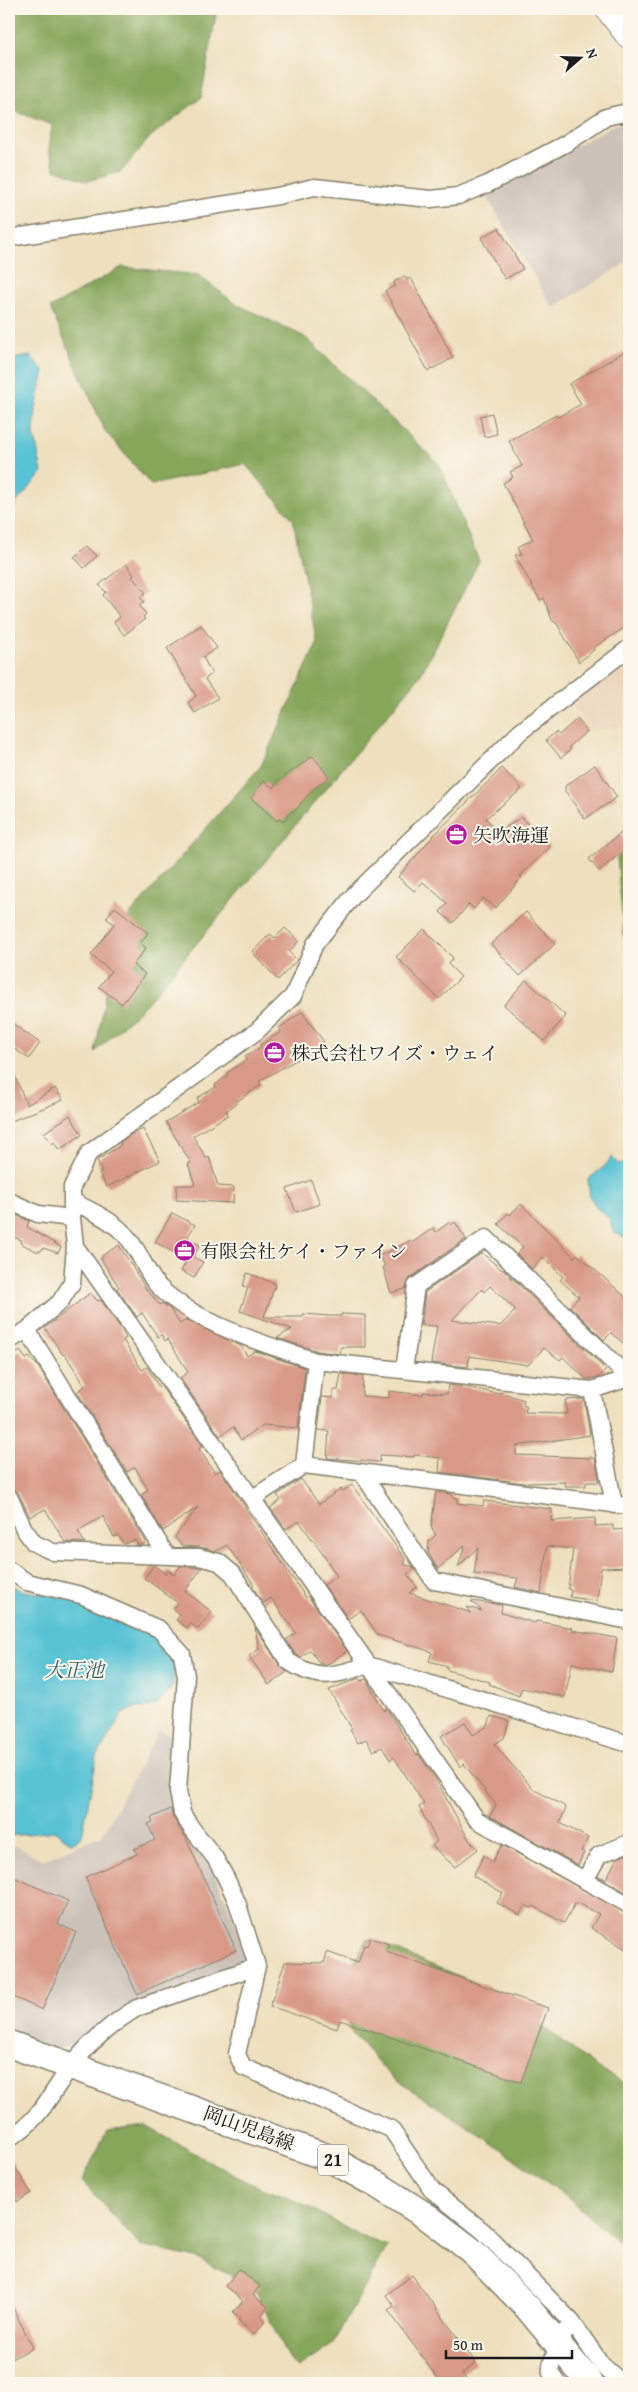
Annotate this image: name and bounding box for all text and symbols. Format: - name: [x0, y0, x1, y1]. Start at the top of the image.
- north arrow: [556, 32, 606, 82]
- text: N: [581, 46, 603, 62]
- place label: 矢吹海運: [473, 821, 549, 849]
- office icon: 矢吹海運: [445, 823, 469, 847]
- place label: 株式会社ワイズ・ウェイ: [291, 1039, 498, 1067]
- office icon: 株式会社ワイズ・ウェイ: [263, 1041, 287, 1065]
- place label: 有限会社ケイ・ファイン: [200, 1237, 407, 1265]
- office icon: 有限会社ケイ・ファイン: [172, 1239, 196, 1263]
- water label: 大正池: [44, 1655, 106, 1684]
- street label: 岡山児島線: [200, 2099, 298, 2157]
- road number: 21: [318, 2144, 348, 2176]
- scale bar: [446, 2327, 572, 2359]
- text: 50 m: [453, 2334, 484, 2355]

